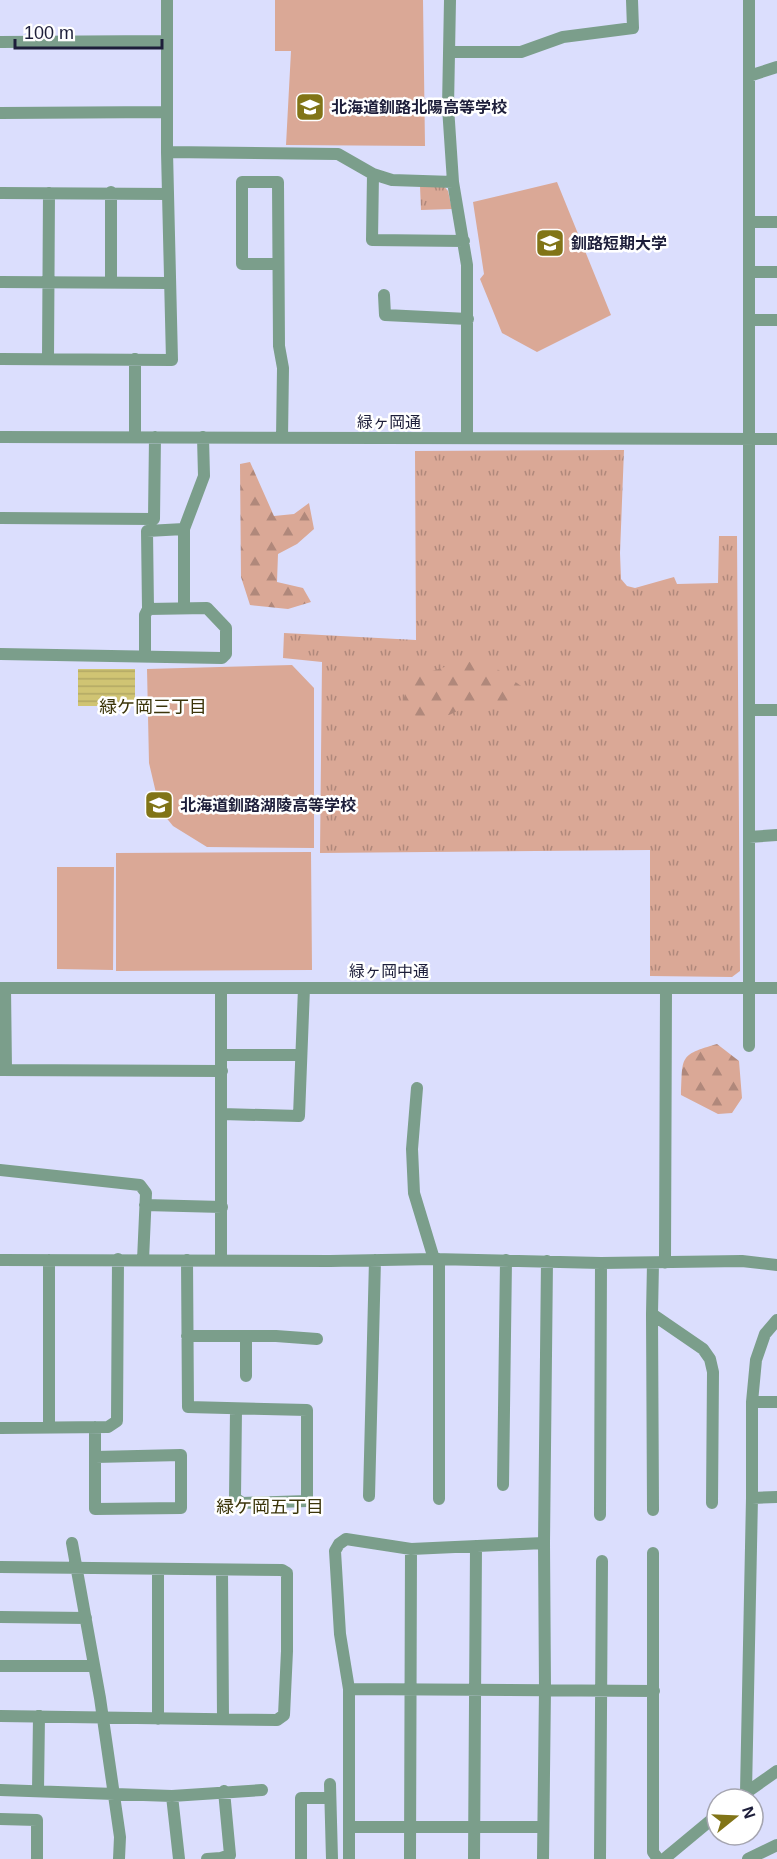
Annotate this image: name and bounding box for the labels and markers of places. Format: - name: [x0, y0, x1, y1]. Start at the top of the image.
- school or university icon: 北海道釧路北陽高等学校: [294, 91, 326, 123]
- place label: 北海道釧路北陽高等学校: [331, 99, 507, 116]
- school or university icon: 釧路短期大学: [534, 227, 566, 259]
- place label: 釧路短期大学: [571, 235, 667, 252]
- school or university icon: 北海道釧路湖陵高等学校: [143, 789, 175, 821]
- place label: 北海道釧路湖陵高等学校: [180, 797, 356, 814]

